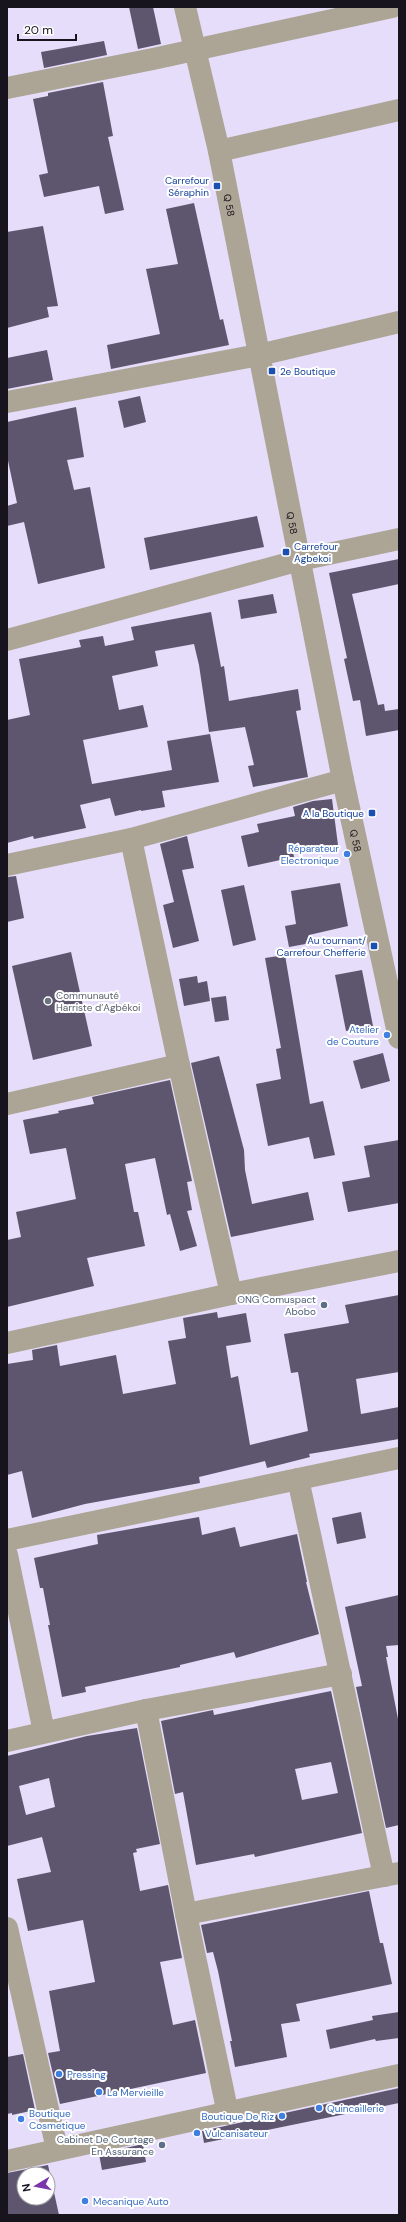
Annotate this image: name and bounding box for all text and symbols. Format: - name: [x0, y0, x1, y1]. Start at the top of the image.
- scale bar: [18, 16, 76, 42]
- text: 20 m: [24, 22, 53, 38]
- place label: Carrefour Séraphin: [165, 174, 209, 199]
- marker: Carrefour Séraphin: [212, 181, 222, 191]
- street label: Q 58: [221, 193, 238, 217]
- place label: 2e Boutique: [280, 365, 336, 378]
- marker: 2e Boutique: [267, 366, 277, 376]
- street label: Q 58: [283, 511, 300, 535]
- place label: Carrefour Agbekoi: [294, 540, 338, 565]
- marker: Carrefour Agbekoi: [281, 547, 291, 557]
- place label: A la Boutique: [303, 807, 364, 820]
- marker: A la Boutique: [367, 808, 377, 818]
- street label: Q 58: [347, 828, 364, 853]
- place label: Réparateur Electronique: [281, 842, 339, 867]
- marker: Réparateur Electronique: [342, 849, 352, 859]
- place label: Au tournant/ Carrefour Chefferie: [277, 934, 366, 959]
- marker: Au tournant/ Carrefour Chefferie: [369, 941, 379, 951]
- place label: Communauté Harriste d’Agbékoi: [56, 989, 141, 1014]
- marker: Communauté Harriste d’Agbékoi: [43, 996, 53, 1006]
- place label: Atelier de Couture: [327, 1023, 379, 1048]
- marker: Atelier de Couture: [382, 1030, 392, 1040]
- place label: ONG Comuspact Abobo: [237, 1293, 316, 1318]
- marker: ONG Comuspact Abobo: [319, 1300, 329, 1310]
- place label: Pressing: [67, 2068, 106, 2081]
- marker: Pressing: [54, 2069, 64, 2079]
- place label: La Mervieille: [107, 2086, 164, 2099]
- marker: La Mervieille: [94, 2087, 104, 2097]
- place label: Quincaillerie: [327, 2102, 384, 2115]
- marker: Quincaillerie: [314, 2103, 324, 2113]
- place label: Boutique Cosmetique: [29, 2107, 86, 2132]
- place label: Boutique De Riz: [202, 2110, 274, 2123]
- marker: Boutique De Riz: [277, 2111, 287, 2121]
- marker: Boutique Cosmetique: [16, 2114, 26, 2124]
- place label: Vulcanisateur: [205, 2127, 268, 2140]
- marker: Vulcanisateur: [192, 2128, 202, 2138]
- place label: Cabinet De Courtage En Assurance: [57, 2133, 154, 2158]
- marker: Cabinet De Courtage En Assurance: [157, 2140, 167, 2150]
- north arrow: [16, 2166, 56, 2206]
- text: N: [19, 2183, 34, 2193]
- place label: Mecanique Auto: [93, 2195, 169, 2208]
- marker: Mecanique Auto: [80, 2196, 90, 2206]

